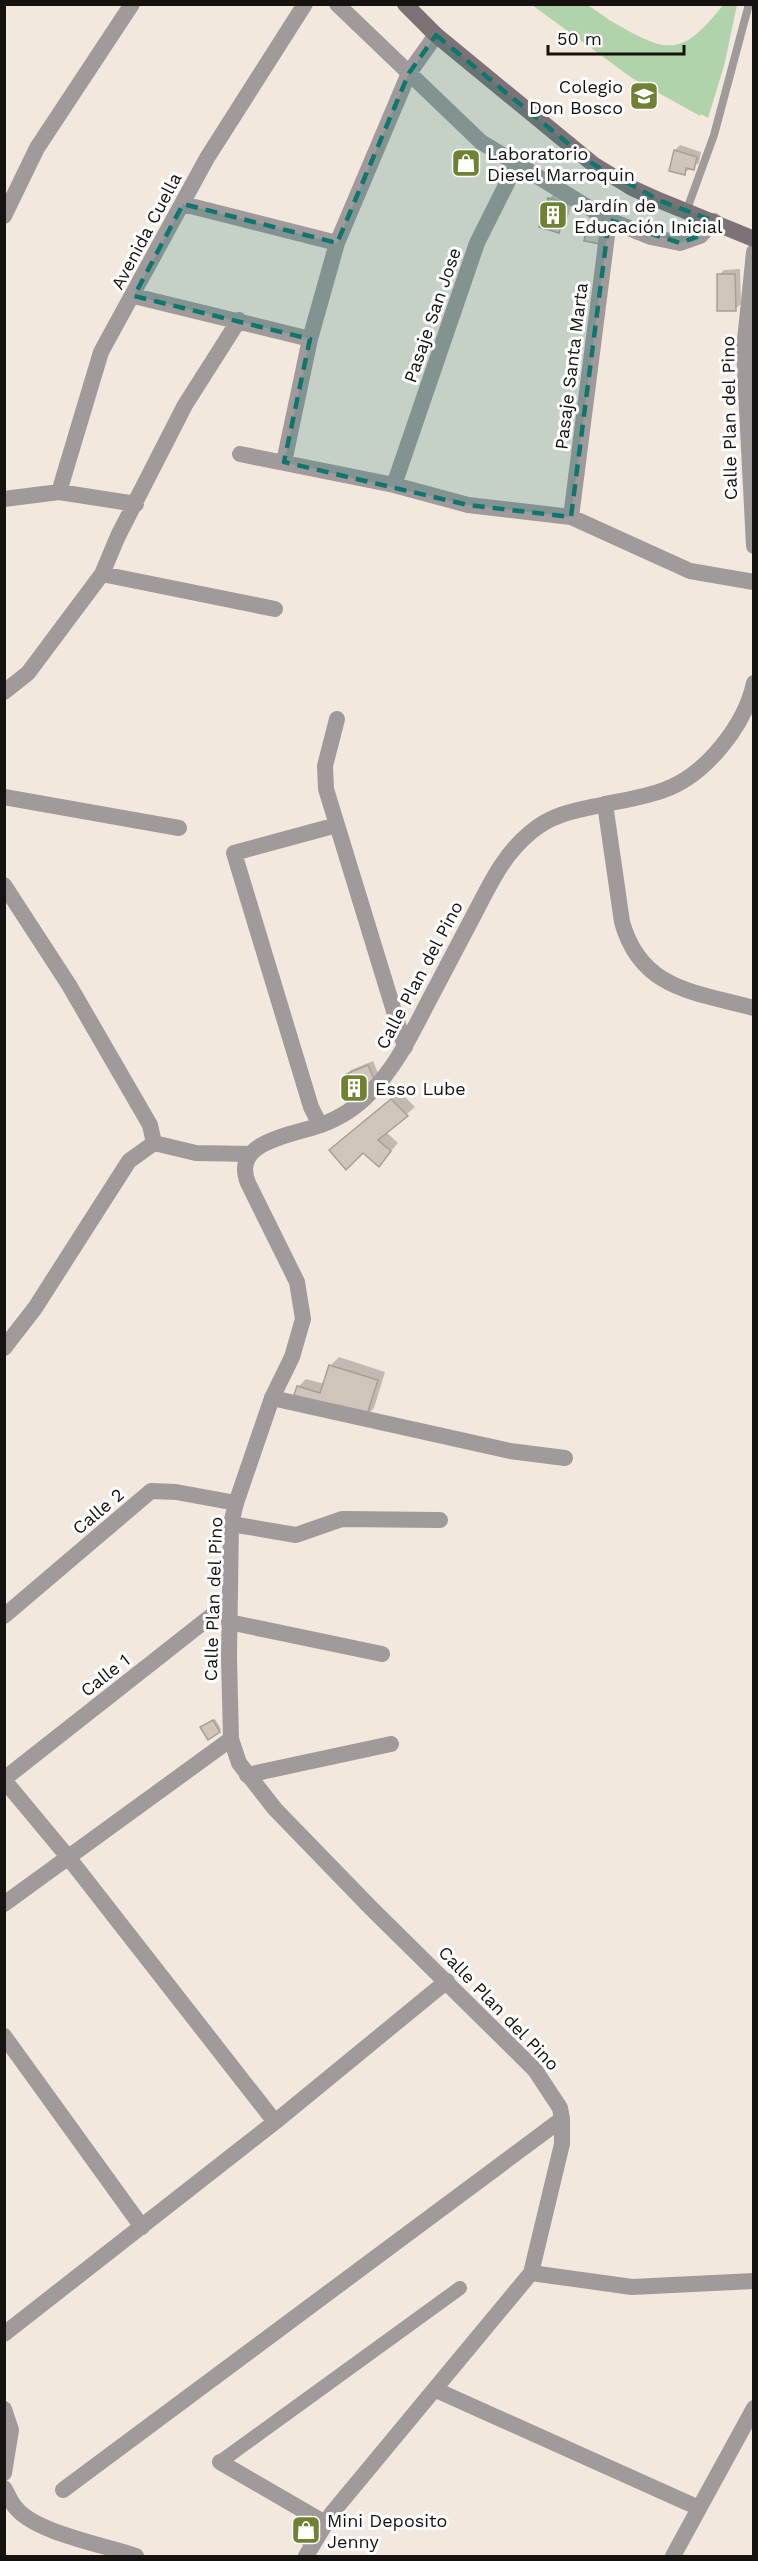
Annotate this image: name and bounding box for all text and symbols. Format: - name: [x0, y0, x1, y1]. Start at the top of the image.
- scale bar: [548, 18, 684, 56]
- text: 50 m: [557, 28, 602, 49]
- place label: Colegio Don Bosco: [529, 76, 623, 118]
- school or university icon: Colegio Don Bosco: [628, 80, 660, 112]
- place label: Laboratorio Diesel Marroquin: [487, 143, 635, 185]
- shop icon: Laboratorio Diesel Marroquin: [450, 147, 482, 179]
- street label: Avenida Cuella: [106, 169, 186, 293]
- place label: Jardín de Educación Inicial: [574, 195, 723, 237]
- building icon: Jardín de Educación Inicial: [537, 199, 569, 231]
- street label: Pasaje San Jose: [399, 245, 465, 385]
- street label: Pasaje Santa Marta: [550, 281, 592, 451]
- street label: Calle Plan del Pino: [717, 336, 741, 500]
- street label: Calle Plan del Pino: [371, 897, 467, 1053]
- building icon: Esso Lube: [338, 1072, 370, 1104]
- place label: Esso Lube: [375, 1078, 466, 1099]
- street label: Calle 2: [68, 1483, 128, 1539]
- street label: Calle Plan del Pino: [200, 1516, 226, 1682]
- street label: Calle 1: [76, 1649, 134, 1701]
- street label: Calle Plan del Pino: [434, 1942, 564, 2074]
- place label: Mini Deposito Jenny: [327, 2510, 447, 2552]
- shop icon: Mini Deposito Jenny: [290, 2514, 322, 2546]

